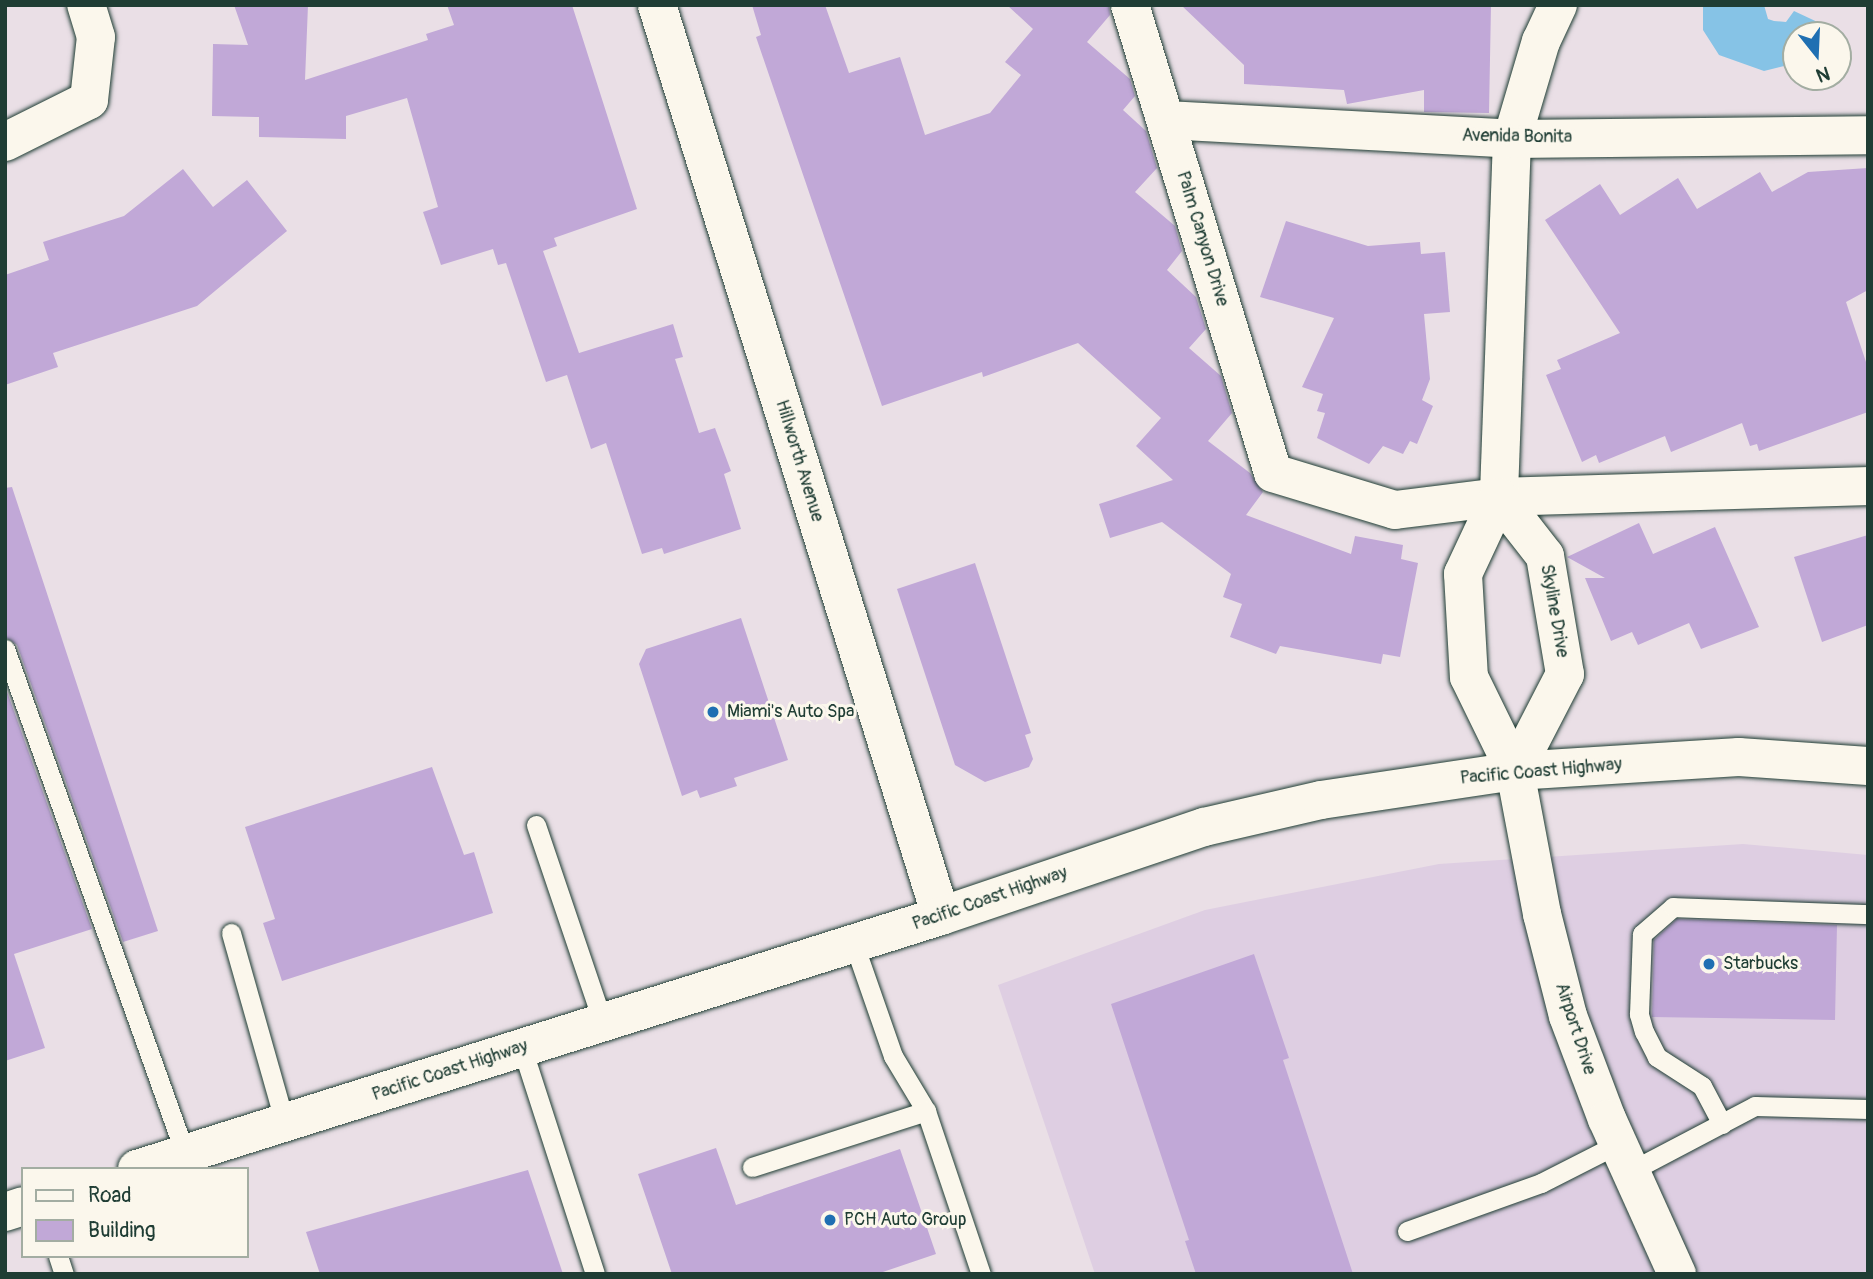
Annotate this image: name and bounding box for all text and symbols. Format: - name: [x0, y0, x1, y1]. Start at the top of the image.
- north arrow: [1782, 21, 1852, 91]
- text: N: [1813, 61, 1833, 87]
- street label: Avenida Bonita: [1462, 125, 1572, 149]
- street label: Palm Canyon Drive: [1171, 169, 1233, 309]
- street label: Hillworth Avenue: [770, 397, 828, 525]
- street label: Skyline Drive: [1535, 563, 1573, 659]
- place label: Miami's Auto Spa: [727, 701, 854, 723]
- marker: Miami's Auto Spa: [705, 704, 721, 720]
- street label: Pacific Coast Highway: [1459, 754, 1623, 790]
- street label: Pacific Coast Highway: [910, 862, 1070, 936]
- place label: Starbucks: [1723, 953, 1798, 975]
- marker: Starbucks: [1701, 956, 1717, 972]
- street label: Airport Drive: [1550, 980, 1600, 1078]
- street label: Pacific Coast Highway: [369, 1036, 531, 1106]
- legend: [21, 1167, 248, 1258]
- text: Road: [88, 1182, 132, 1209]
- place label: PCH Auto Group: [844, 1209, 966, 1231]
- marker: PCH Auto Group: [822, 1212, 838, 1228]
- text: Building: [88, 1217, 155, 1244]

